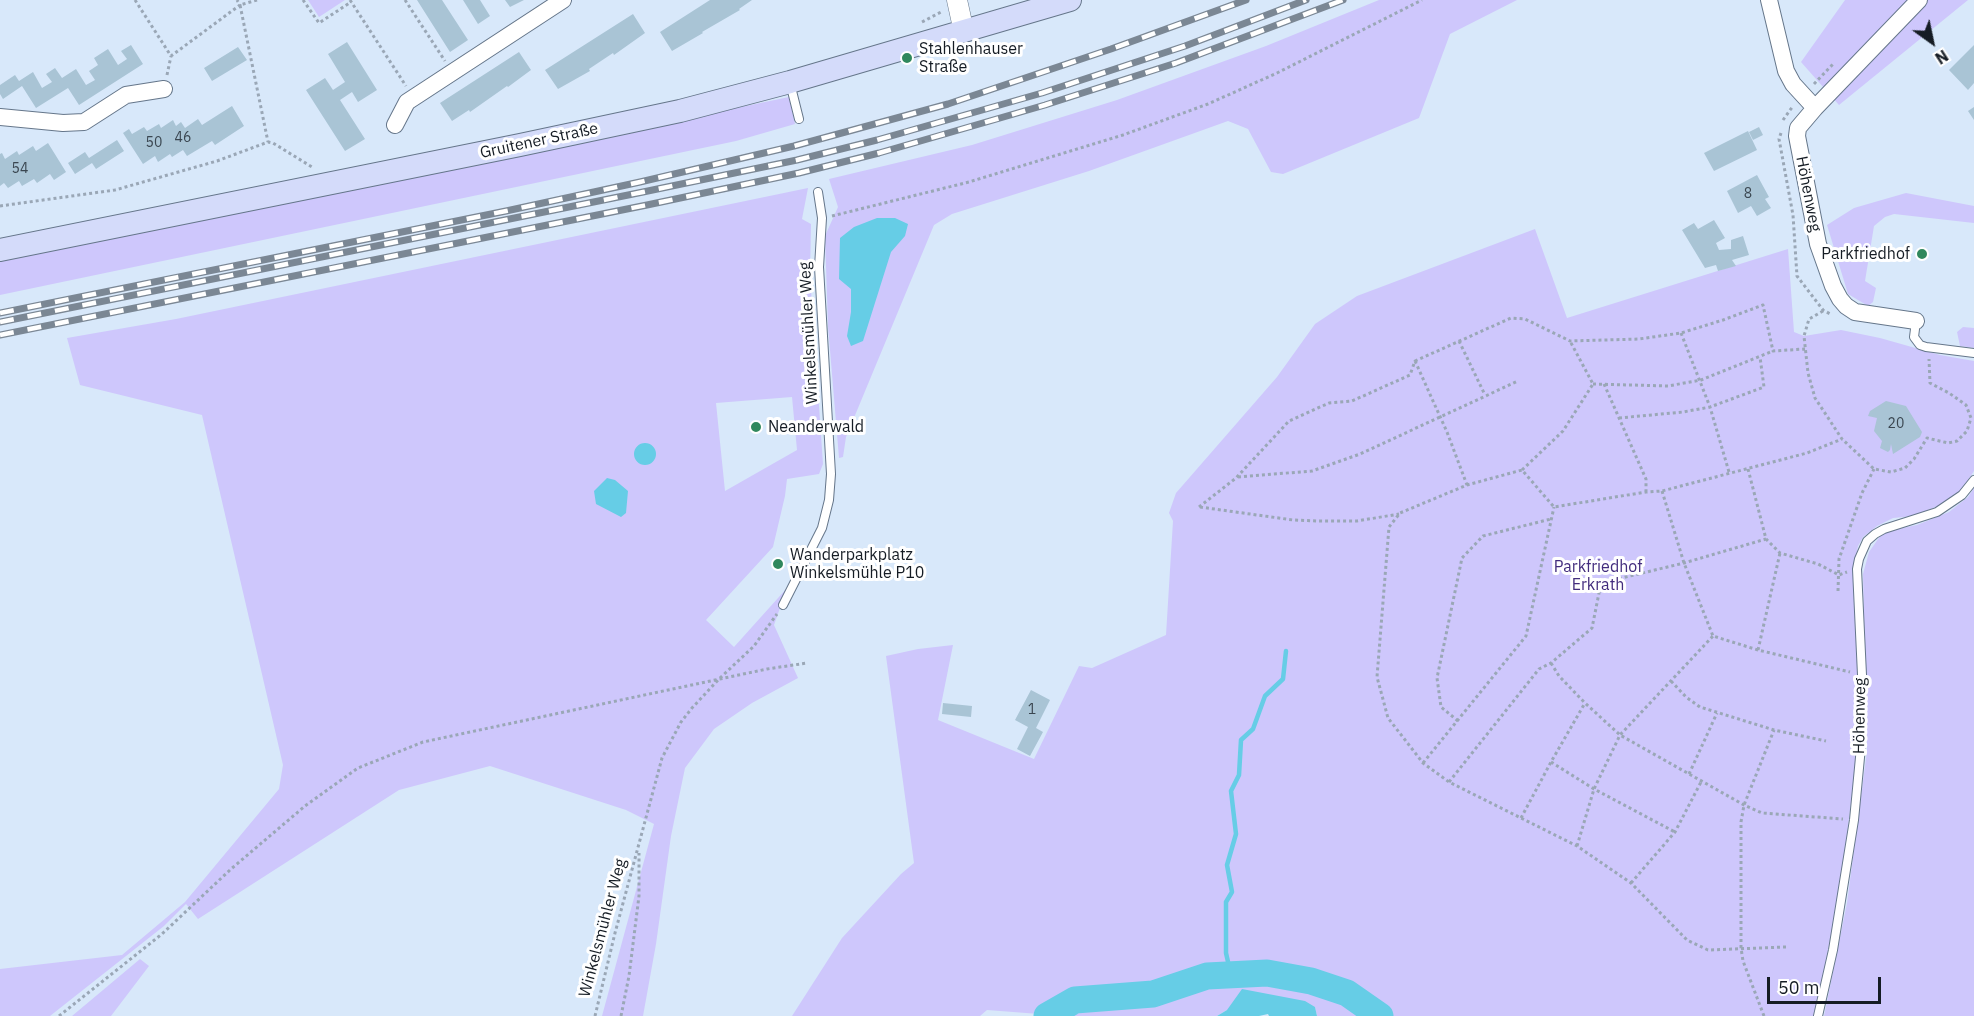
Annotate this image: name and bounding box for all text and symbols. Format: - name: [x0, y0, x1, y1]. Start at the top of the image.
- north arrow: [1902, 12, 1962, 72]
- place label: Stahlenhauser Straße: [919, 39, 1023, 77]
- text: N: [1931, 46, 1952, 69]
- marker: Stahlenhauser Straße: [900, 51, 914, 65]
- street label: Gruitener Straße: [478, 119, 600, 163]
- house number: 46: [175, 130, 191, 146]
- house number: 50: [146, 135, 162, 151]
- street label: Höhenweg: [1791, 155, 1825, 233]
- house number: 54: [12, 161, 28, 177]
- house number: 8: [1744, 186, 1752, 202]
- place label: Parkfriedhof: [1821, 244, 1910, 264]
- marker: Parkfriedhof: [1915, 247, 1929, 261]
- street label: Winkelsmühler Weg: [796, 261, 822, 405]
- house number: 20: [1888, 416, 1904, 432]
- place label: Neanderwald: [768, 417, 864, 437]
- marker: Neanderwald: [749, 420, 763, 434]
- place label: Wanderparkplatz Winkelsmühle P10: [790, 545, 924, 583]
- marker: Wanderparkplatz Winkelsmühle P10: [771, 557, 785, 571]
- park label: Parkfriedhof Erkrath: [1554, 557, 1642, 595]
- street label: Höhenweg: [1850, 678, 1870, 754]
- house number: 1: [1028, 702, 1036, 718]
- street label: Winkelsmühler Weg: [575, 857, 631, 999]
- scale bar: [1770, 965, 1884, 1003]
- text: 50 m: [1778, 976, 1820, 999]

